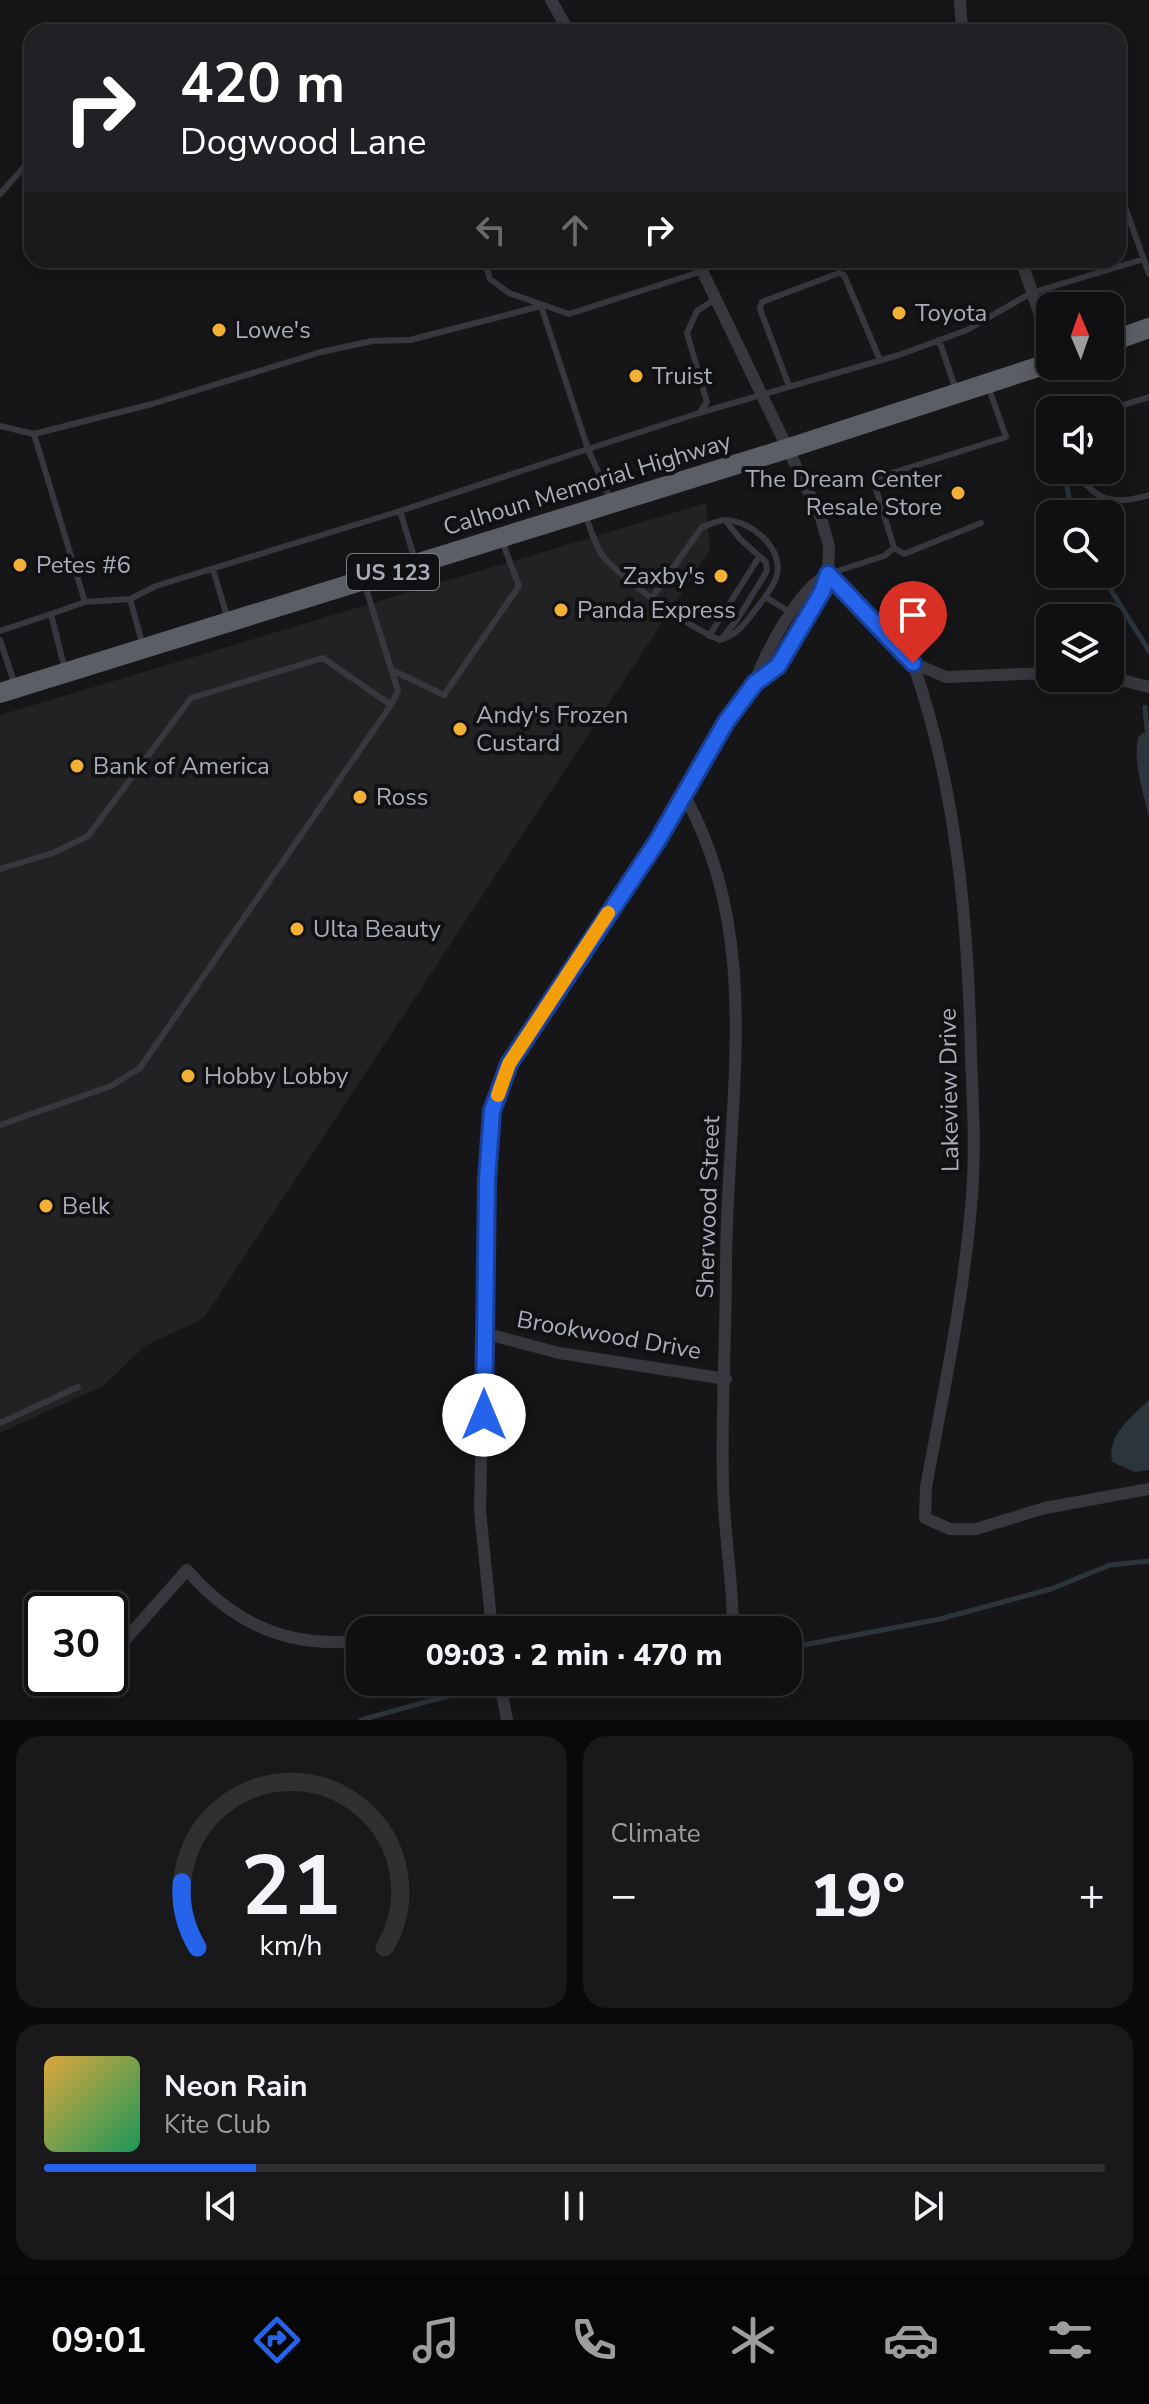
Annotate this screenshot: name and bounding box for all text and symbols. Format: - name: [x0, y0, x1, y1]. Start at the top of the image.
- text: 420 m: [180, 45, 345, 122]
- icon: right: [48, 56, 152, 160]
- text: Dogwood Lane: [180, 118, 426, 167]
- icon: left: [469, 208, 513, 252]
- icon: ahead: [553, 208, 597, 252]
- icon: right: [637, 208, 681, 252]
- north arrow: [1036, 292, 1124, 380]
- map controls: [1036, 292, 1124, 692]
- place label: Toyota: [915, 297, 987, 329]
- marker: Toyota: [890, 304, 908, 322]
- place label: Lowe's: [235, 314, 311, 346]
- marker: Lowe's: [210, 321, 228, 339]
- place label: Truist: [652, 360, 713, 392]
- marker: Truist: [627, 367, 645, 385]
- button: sound: [1036, 396, 1124, 484]
- street label: Calhoun Memorial Highway: [439, 425, 735, 543]
- place label: The Dream Center Resale Store: [745, 463, 942, 523]
- marker: The Dream Center Resale Store: [949, 484, 967, 502]
- button: search: [1036, 500, 1124, 588]
- place label: Petes #6: [36, 549, 131, 581]
- road number: US 123: [347, 554, 439, 590]
- marker: Petes #6: [11, 556, 29, 574]
- place label: Zaxby's: [623, 560, 705, 592]
- marker: Zaxby's: [712, 567, 730, 585]
- pin: [879, 581, 947, 663]
- icon: arrive: [891, 593, 935, 637]
- place label: Panda Express: [577, 594, 736, 626]
- marker: Panda Express: [552, 601, 570, 619]
- button: layers: [1036, 604, 1124, 692]
- place label: Andy's Frozen Custard: [476, 699, 628, 759]
- marker: Andy's Frozen Custard: [451, 720, 469, 738]
- place label: Bank of America: [93, 750, 270, 782]
- marker: Bank of America: [68, 757, 86, 775]
- place label: Ross: [376, 781, 428, 813]
- marker: Ross: [351, 788, 369, 806]
- place label: Ulta Beauty: [313, 913, 441, 945]
- marker: Ulta Beauty: [288, 920, 306, 938]
- street label: Lakeview Drive: [932, 1008, 966, 1172]
- place label: Hobby Lobby: [204, 1060, 349, 1092]
- marker: Hobby Lobby: [179, 1067, 197, 1085]
- street label: Sherwood Street: [689, 1114, 727, 1299]
- place label: Belk: [62, 1190, 111, 1222]
- marker: Belk: [37, 1197, 55, 1215]
- street label: Brookwood Drive: [514, 1303, 704, 1367]
- position arrow: [442, 1373, 526, 1457]
- speed limit sign: 30: [24, 1592, 128, 1696]
- text: 09:03 · 2 min · 470 m: [426, 1635, 722, 1676]
- text: Climate: [611, 1816, 701, 1851]
- text: 21: [241, 1830, 341, 1943]
- text: 19°: [810, 1855, 905, 1937]
- text: −: [611, 1866, 637, 1926]
- text: +: [1079, 1866, 1105, 1926]
- text: km/h: [260, 1926, 323, 1965]
- text: Neon Rain: [164, 2066, 308, 2107]
- text: Kite Club: [164, 2107, 271, 2142]
- icon: previous: [199, 2184, 243, 2228]
- icon: pause: [552, 2184, 596, 2228]
- icon: next: [906, 2184, 950, 2228]
- icon: directions: [249, 2312, 305, 2368]
- icon: music: [408, 2312, 464, 2368]
- icon: phone: [566, 2312, 622, 2368]
- icon: climate: [725, 2312, 781, 2368]
- icon: car: [883, 2312, 939, 2368]
- icon: filters: [1042, 2312, 1098, 2368]
- text: 09:01: [51, 2316, 147, 2365]

